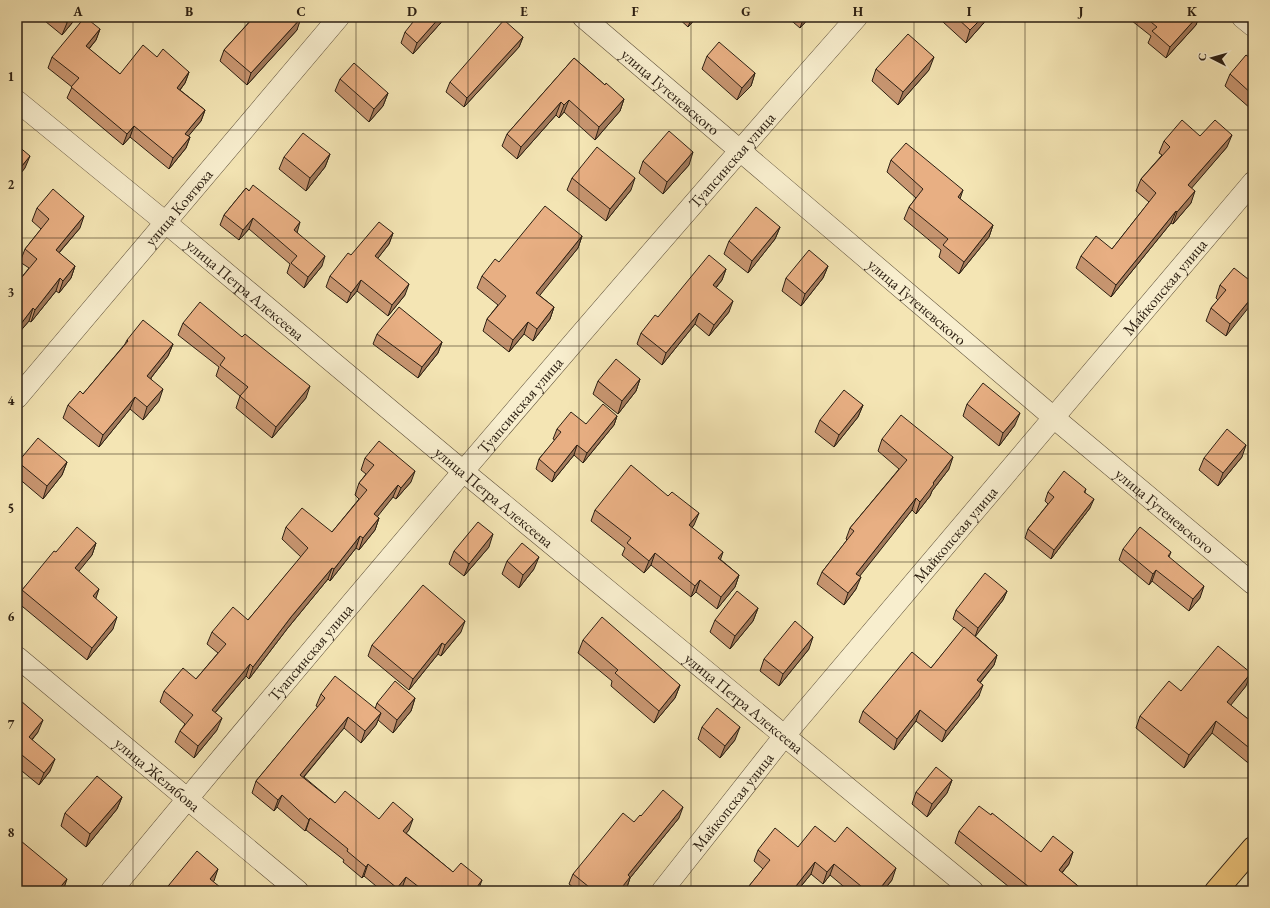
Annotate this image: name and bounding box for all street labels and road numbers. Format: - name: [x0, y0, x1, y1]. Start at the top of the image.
- street label: улица Гутеневского: [617, 44, 724, 140]
- street label: Туапсинская улица: [684, 107, 780, 213]
- street label: улица Ковтюха: [140, 163, 217, 250]
- street label: улица Петра Алексеева: [182, 234, 310, 345]
- street label: Майкопская улица: [1118, 234, 1212, 339]
- street label: улица Гутеневского: [864, 254, 971, 350]
- street label: Туапсинская улица: [472, 352, 568, 458]
- street label: улица Петра Алексеева: [430, 441, 559, 552]
- street label: улица Гутеневского: [1111, 463, 1219, 558]
- street label: Майкопская улица: [908, 481, 1002, 587]
- street label: Туапсинская улица: [263, 599, 358, 705]
- street label: улица Петра Алексеева: [680, 648, 809, 758]
- street label: улица Желябова: [110, 732, 205, 816]
- street label: Майкопская улица: [687, 747, 778, 855]

